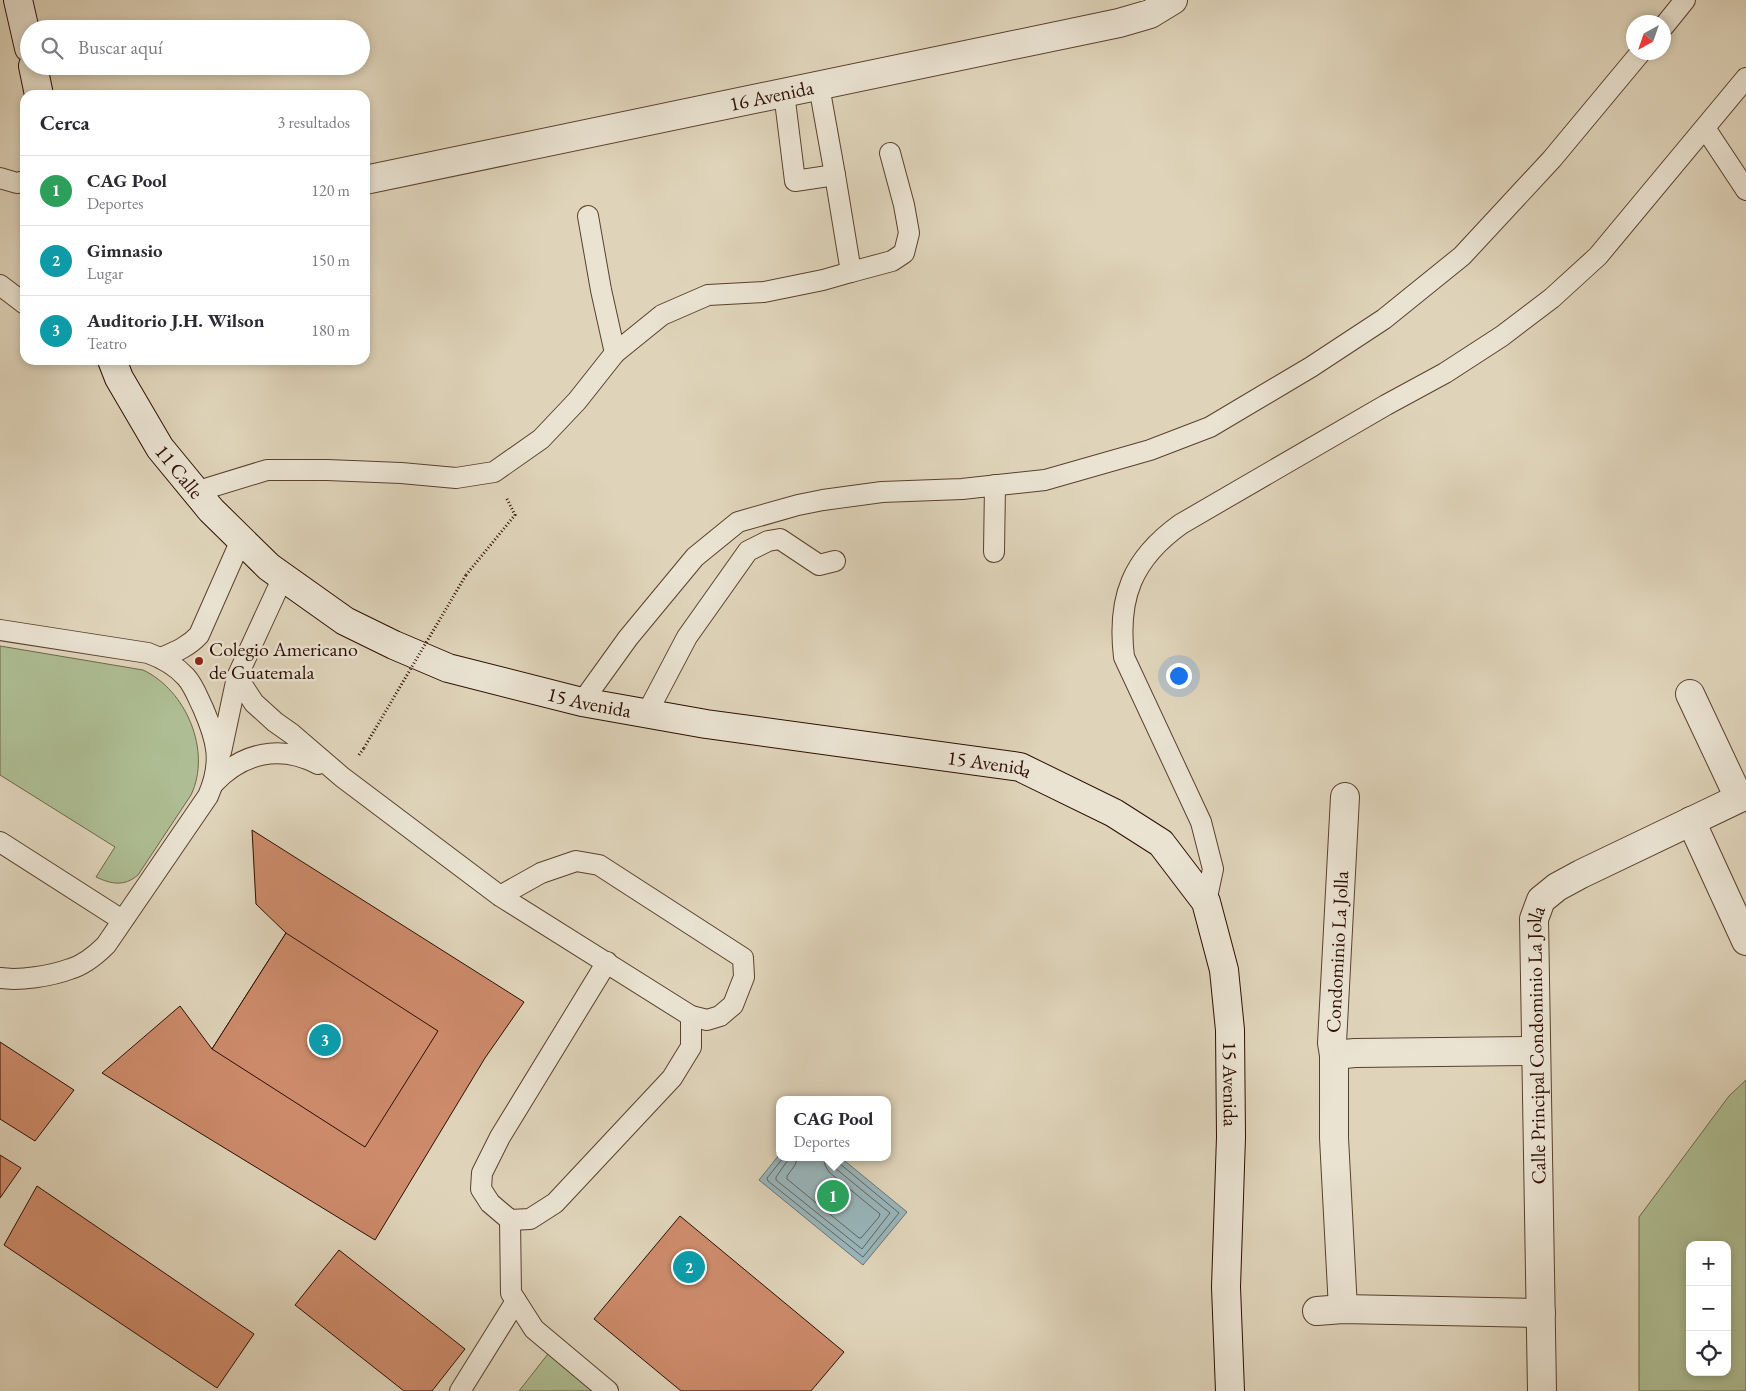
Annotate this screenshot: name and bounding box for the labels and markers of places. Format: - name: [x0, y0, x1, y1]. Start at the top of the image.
- place label: Colegio Americano de Guatemala: [209, 636, 358, 685]
- marker: Colegio Americano de Guatemala: [193, 655, 205, 667]
- pin: 3: [309, 1021, 341, 1059]
- pin: 1: [817, 1177, 849, 1215]
- pin: 2: [673, 1248, 705, 1286]

